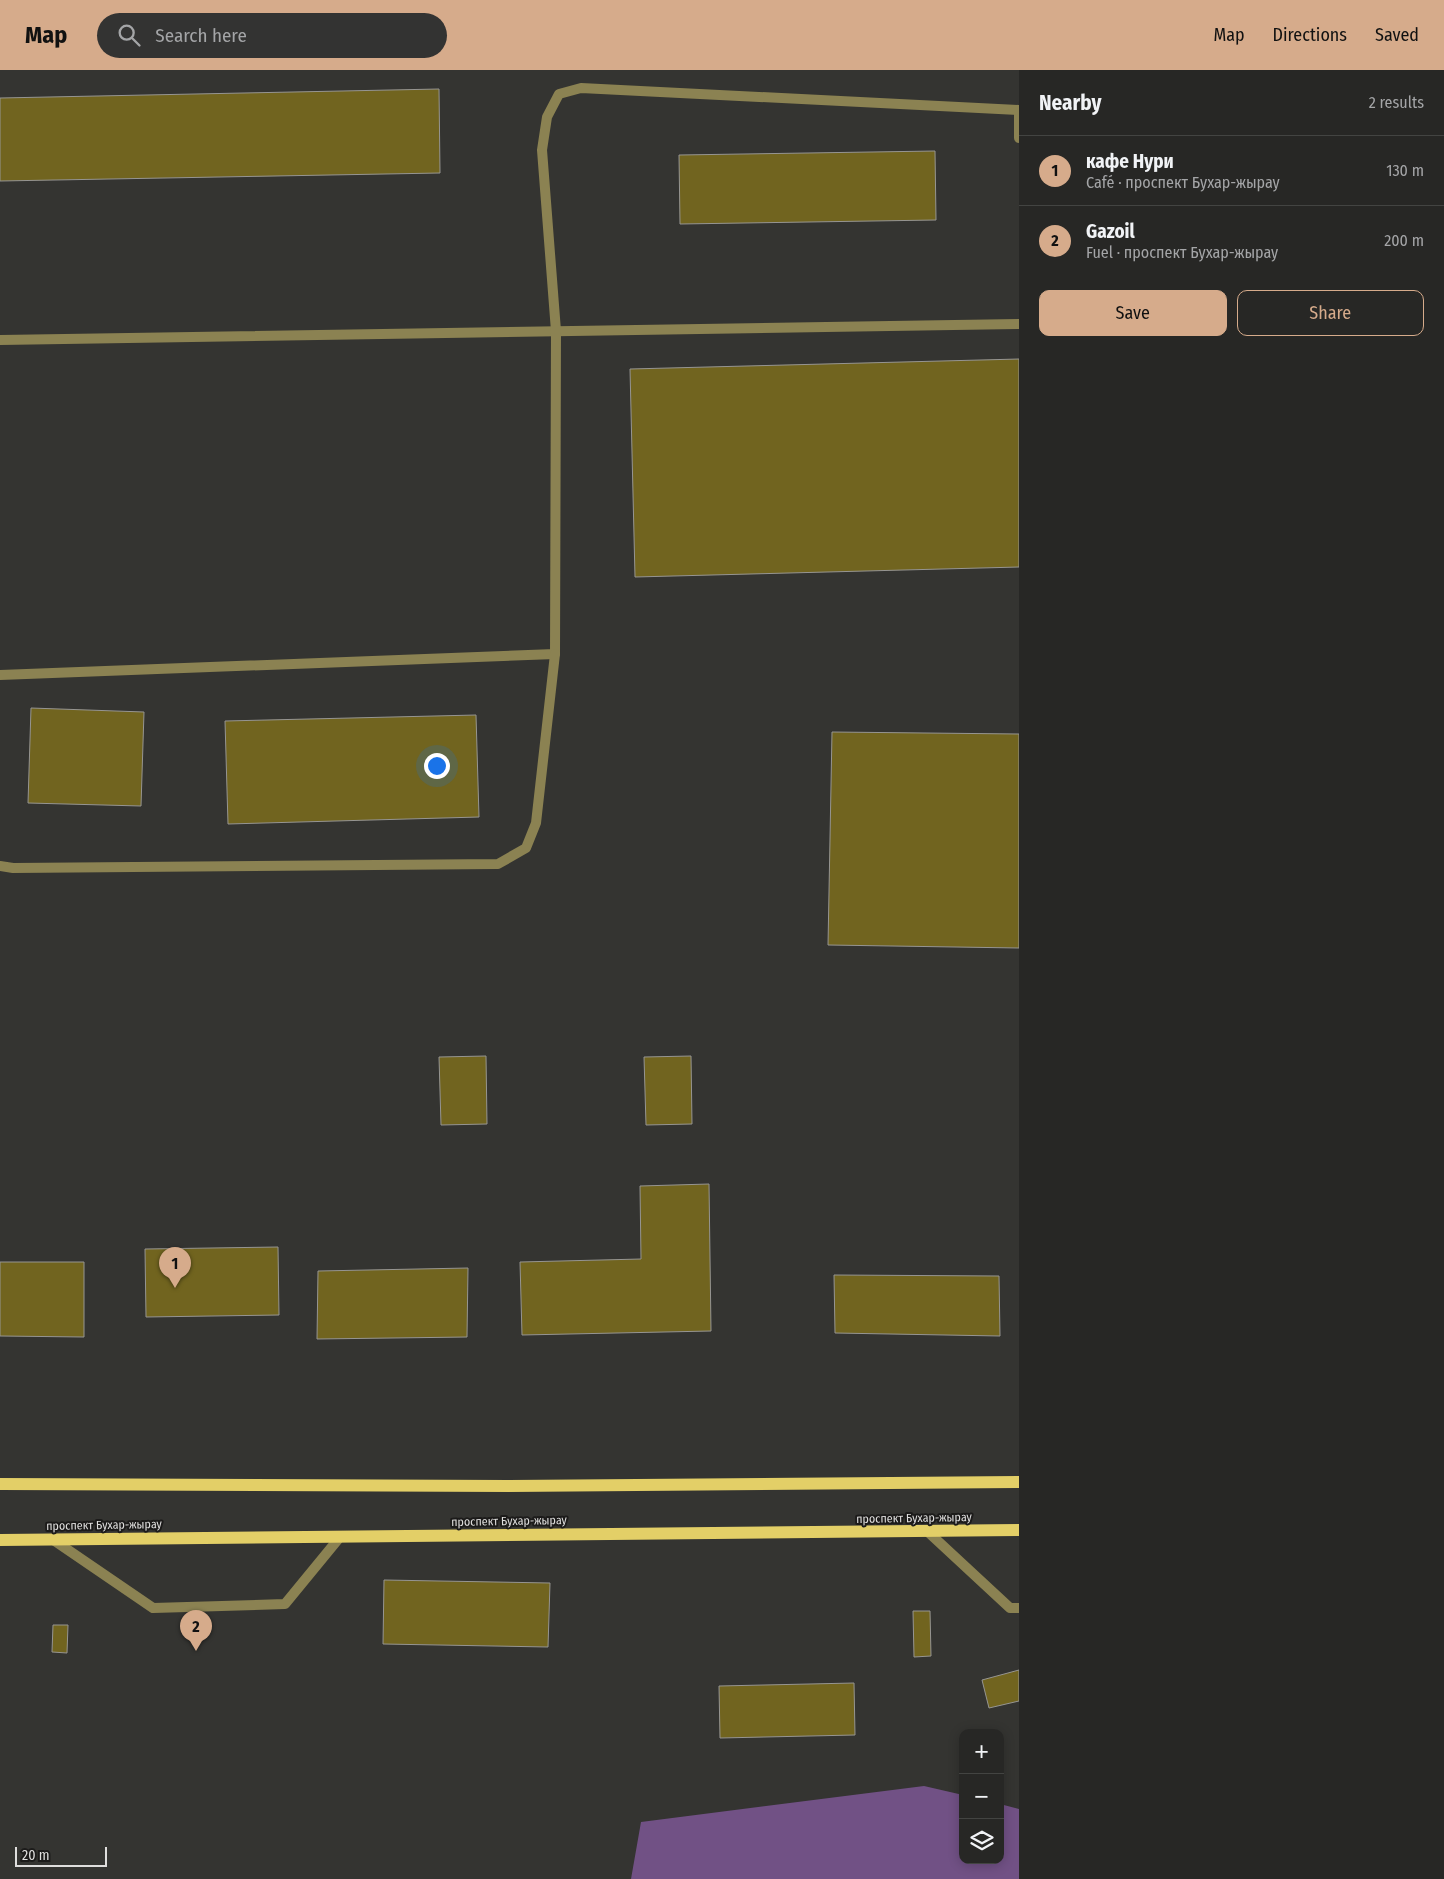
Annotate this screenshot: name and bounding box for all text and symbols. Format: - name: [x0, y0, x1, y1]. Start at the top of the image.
- search box: [97, 13, 447, 58]
- text: Map: [25, 21, 67, 49]
- icon: search: [115, 21, 143, 49]
- text: Search here: [155, 24, 247, 47]
- text: Map: [1213, 24, 1245, 46]
- text: Directions: [1273, 24, 1347, 46]
- text: Saved: [1375, 24, 1419, 46]
- text: Nearby: [1039, 90, 1101, 116]
- text: 2 results: [1369, 93, 1424, 112]
- text: кафе Нури: [1086, 150, 1174, 173]
- text: 1: [1052, 161, 1058, 180]
- text: 130 m: [1386, 161, 1424, 180]
- text: Café · проспект Бухар-жырау: [1086, 173, 1280, 192]
- text: Gazoil: [1086, 220, 1135, 243]
- text: 2: [1051, 231, 1059, 250]
- text: 200 m: [1384, 231, 1424, 250]
- text: Fuel · проспект Бухар-жырау: [1086, 243, 1278, 262]
- button: Save: [1039, 290, 1227, 336]
- button: Share: [1237, 290, 1424, 336]
- your location: [424, 753, 450, 779]
- pin: 1: [159, 1247, 191, 1288]
- street label: проспект Бухар-жырау: [856, 1510, 973, 1526]
- street label: проспект Бухар-жырау: [451, 1513, 568, 1529]
- street label: проспект Бухар-жырау: [46, 1517, 163, 1533]
- pin: 2: [180, 1610, 212, 1651]
- map controls: [959, 1729, 1004, 1864]
- button: +: [959, 1729, 1004, 1774]
- button: −: [959, 1774, 1004, 1819]
- button: layers: [959, 1819, 1004, 1864]
- scale bar: [15, 1844, 108, 1867]
- text: 20 m: [22, 1847, 50, 1864]

